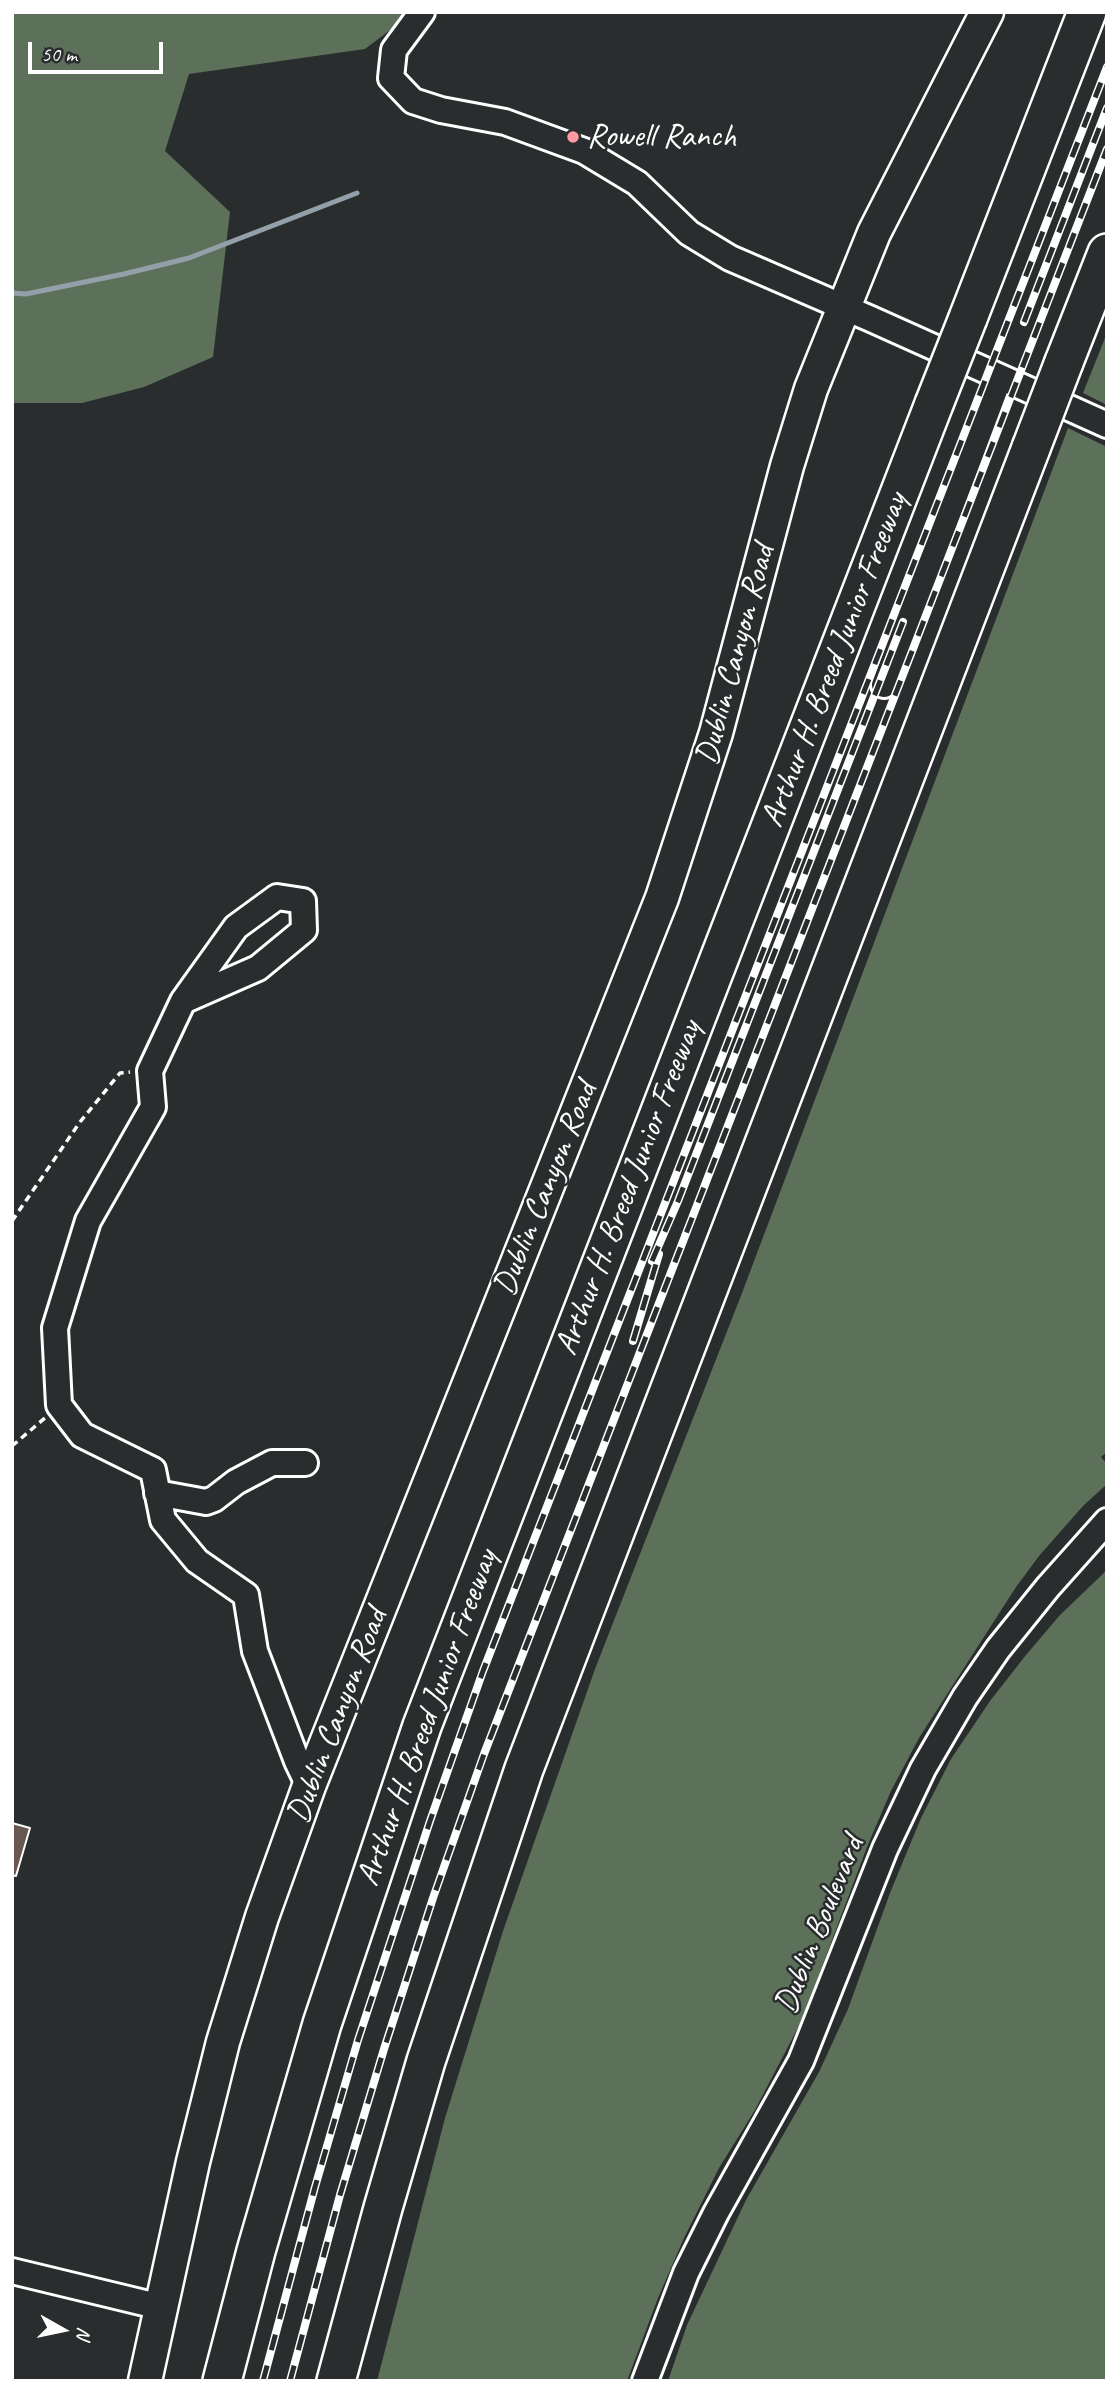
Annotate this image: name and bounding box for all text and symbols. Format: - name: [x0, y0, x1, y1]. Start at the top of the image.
- scale bar: [32, 28, 166, 72]
- text: 50 m: [41, 41, 77, 67]
- place label: Rowell Ranch: [587, 117, 736, 157]
- marker: Rowell Ranch: [565, 129, 581, 145]
- street label: Arthur H. Breed Junior Freeway: [753, 487, 917, 833]
- street label: Dublin Canyon Road: [688, 541, 784, 769]
- street label: Arthur H. Breed Junior Freeway: [547, 1015, 711, 1361]
- street label: Dublin Canyon Road: [485, 1077, 607, 1301]
- street label: Arthur H. Breed Junior Freeway: [349, 1545, 507, 1891]
- street label: Dublin Canyon Road: [279, 1604, 397, 1828]
- street label: Dublin Boulevard: [767, 1831, 873, 2019]
- north arrow: [28, 2295, 98, 2365]
- text: N: [71, 2326, 97, 2341]

